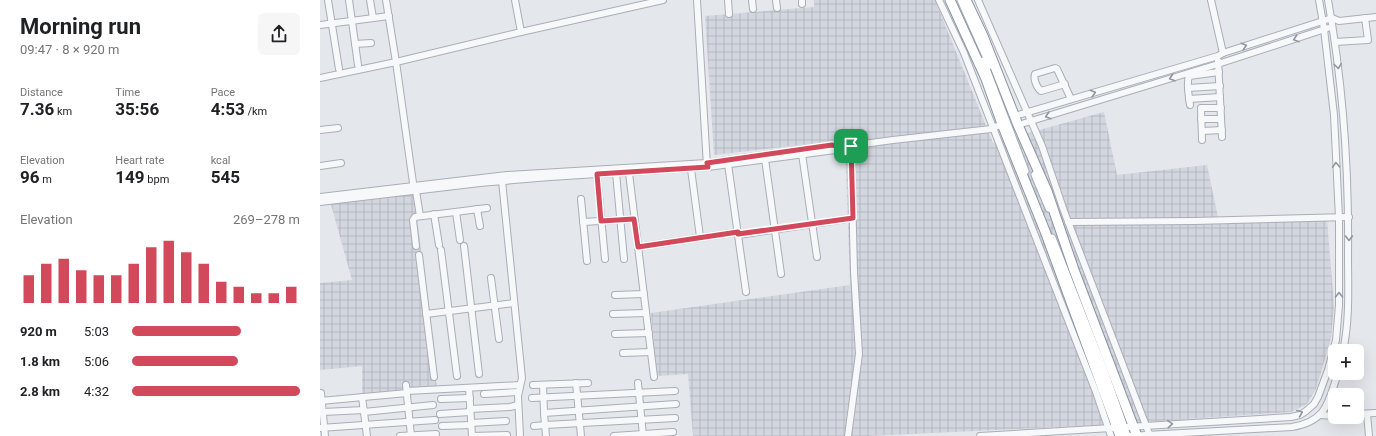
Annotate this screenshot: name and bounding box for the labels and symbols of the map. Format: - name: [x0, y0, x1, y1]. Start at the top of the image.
- one-way arrow: [1293, 34, 1300, 42]
- one-way arrow: [1240, 42, 1247, 51]
- one-way arrow: [1333, 63, 1342, 69]
- one-way arrow: [1169, 73, 1176, 82]
- one-way arrow: [1089, 89, 1096, 98]
- one-way arrow: [1044, 111, 1051, 120]
- pin: [834, 129, 868, 163]
- one-way arrow: [1332, 162, 1341, 169]
- one-way arrow: [1345, 235, 1353, 241]
- one-way arrow: [1335, 292, 1343, 298]
- one-way arrow: [1296, 410, 1303, 418]
- one-way arrow: [1167, 420, 1174, 429]

